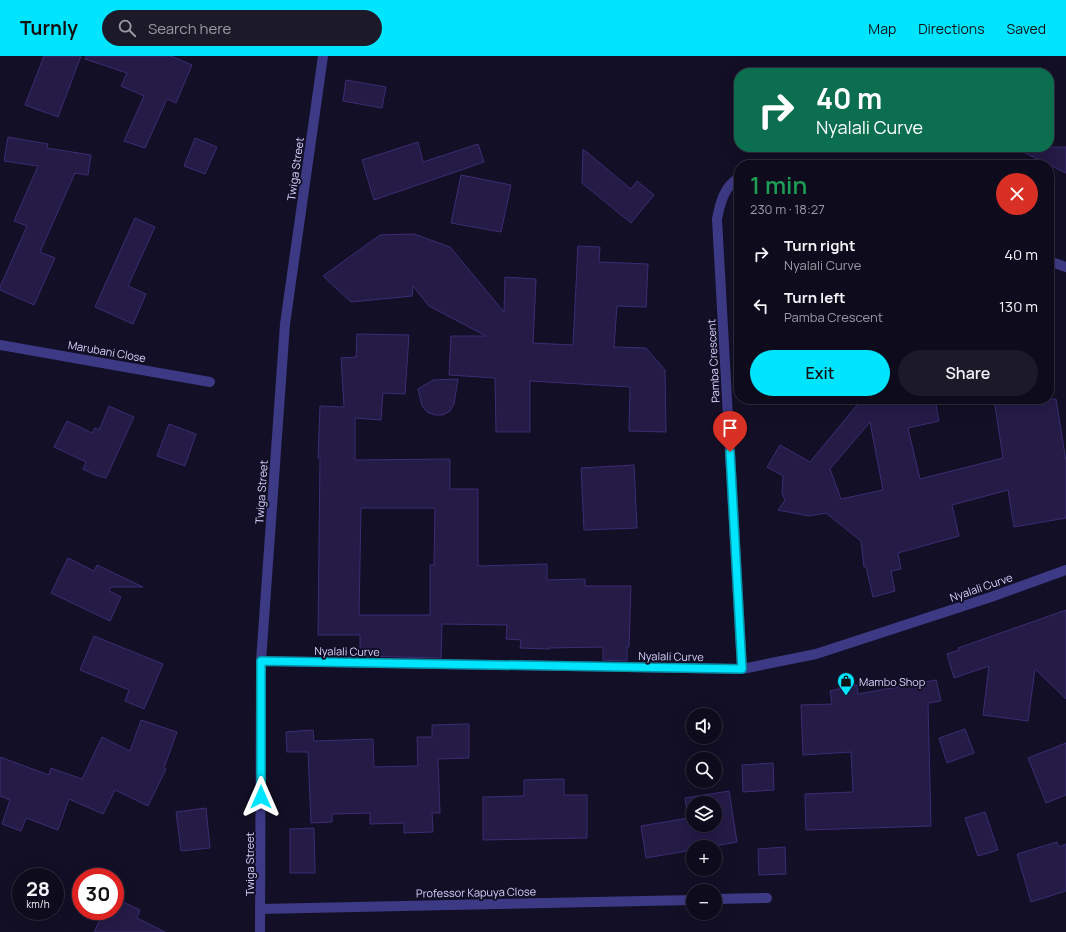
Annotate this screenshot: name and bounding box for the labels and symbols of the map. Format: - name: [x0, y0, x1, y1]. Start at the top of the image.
- street label: Twiga Street: [283, 136, 307, 202]
- street label: Pamba Crescent: [703, 319, 723, 403]
- street label: Marubani Close: [67, 337, 148, 365]
- pin: [713, 411, 747, 452]
- street label: Twiga Street: [251, 460, 271, 524]
- street label: Nyalali Curve: [948, 569, 1015, 605]
- street label: Nyalali Curve: [314, 643, 380, 659]
- street label: Nyalali Curve: [638, 648, 704, 664]
- shop icon: Mambo Shop: [836, 671, 856, 696]
- place label: Mambo Shop: [859, 674, 926, 689]
- position arrow: [240, 776, 282, 818]
- street label: Twiga Street: [242, 832, 257, 896]
- speed limit sign: 30: [72, 868, 124, 920]
- street label: Professor Kapuya Close: [416, 883, 537, 901]

